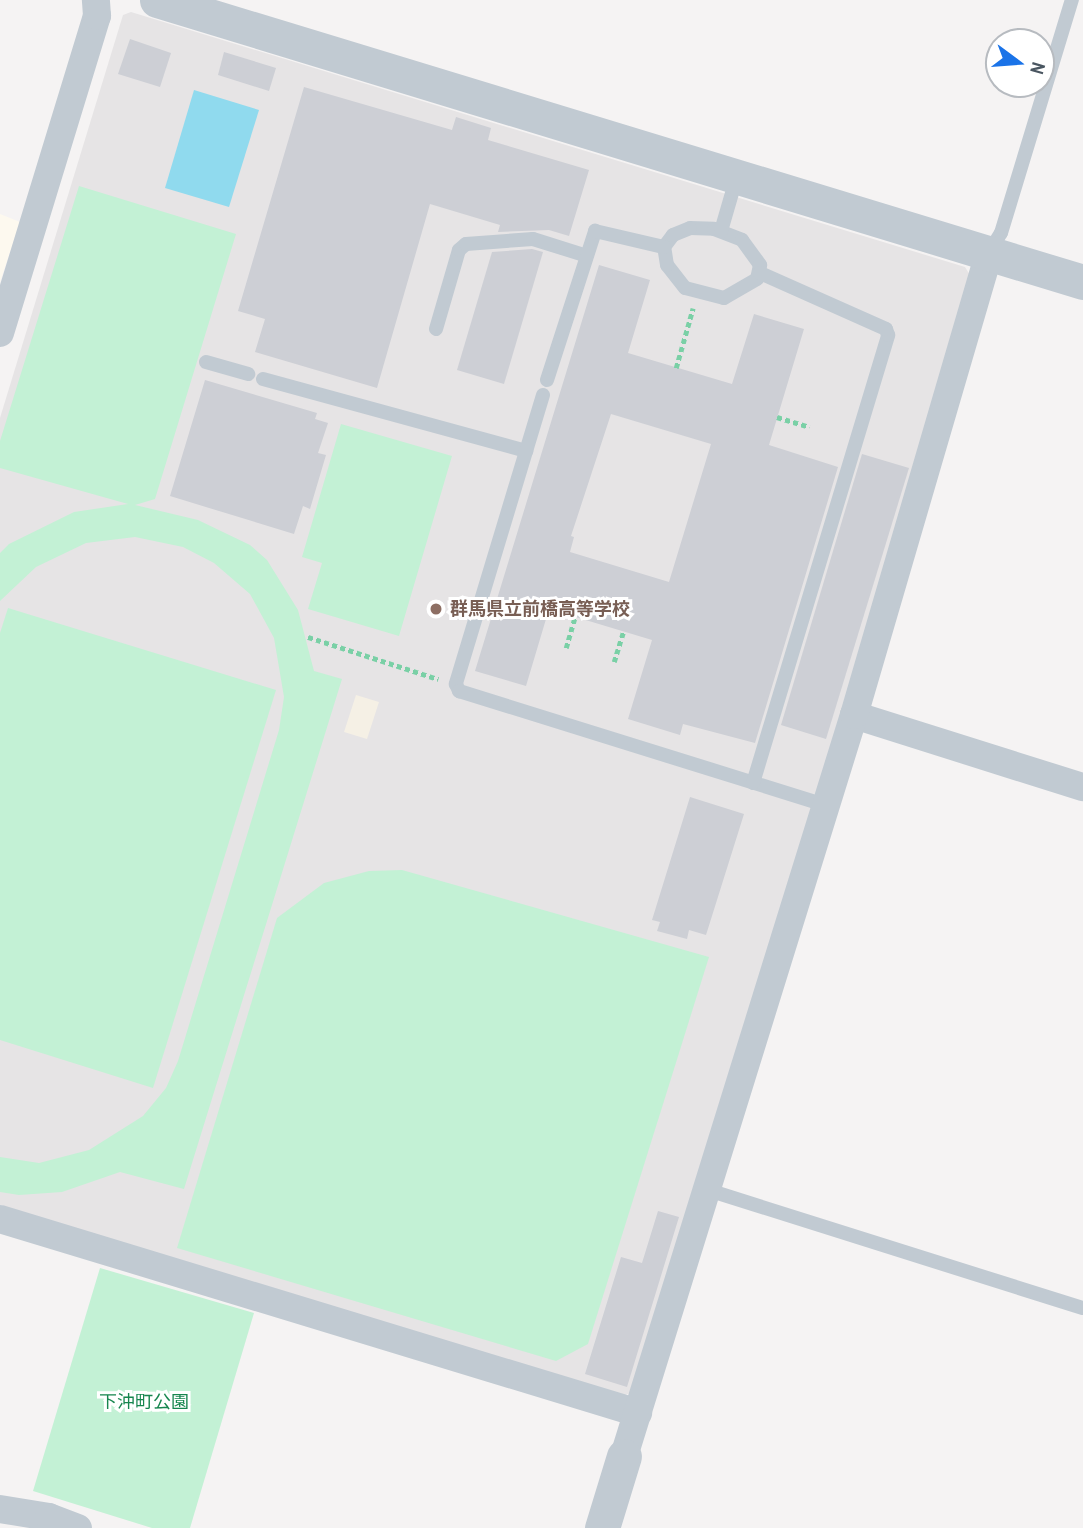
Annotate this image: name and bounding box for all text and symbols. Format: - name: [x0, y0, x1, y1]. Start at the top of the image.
- north arrow: [985, 28, 1055, 98]
- text: N: [1024, 59, 1052, 77]
- place label: 群馬県立前橋高等学校: [450, 598, 630, 620]
- marker: 群馬県立前橋高等学校: [428, 601, 444, 617]
- park label: 下沖町公園: [99, 1391, 189, 1413]

